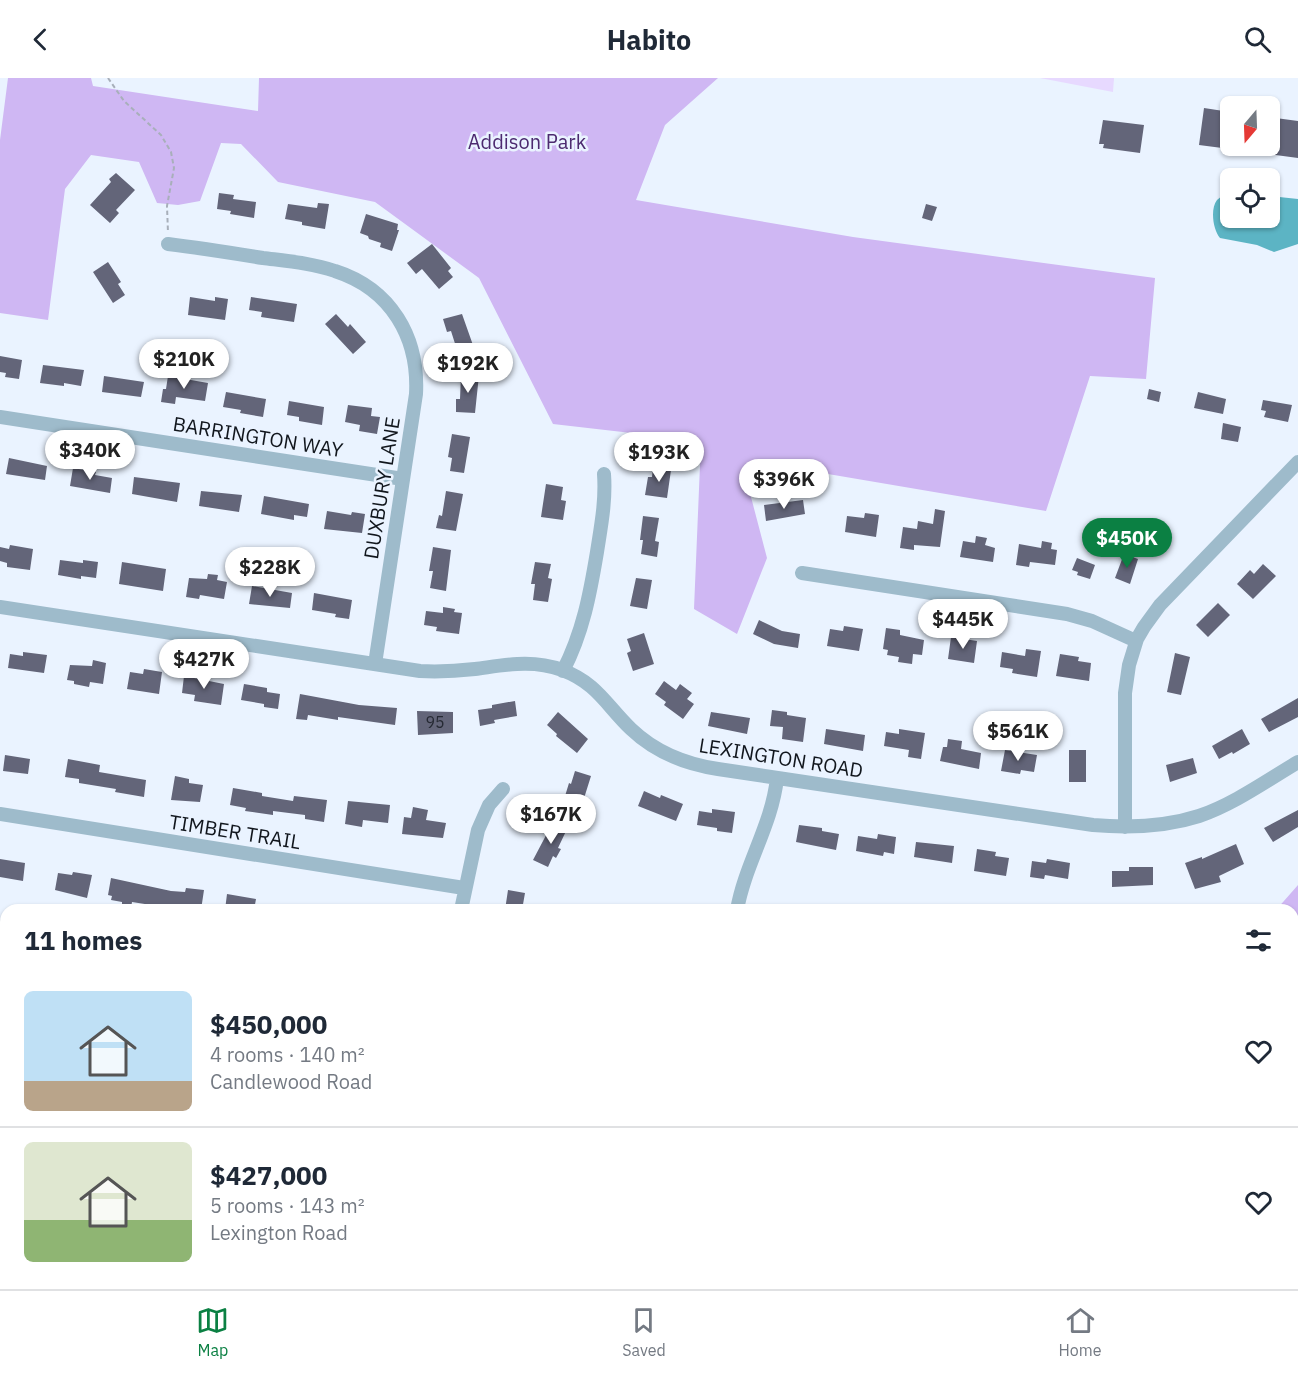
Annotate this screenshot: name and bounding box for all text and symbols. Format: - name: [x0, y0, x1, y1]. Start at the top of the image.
- text: Habito: [607, 22, 691, 57]
- icon: back: [24, 23, 57, 56]
- icon: search: [1241, 23, 1274, 56]
- north arrow: [1220, 96, 1280, 156]
- map controls: [1220, 96, 1280, 228]
- park label: Addison Park: [468, 128, 587, 155]
- button: locate: [1220, 168, 1280, 228]
- pin: $210K: [142, 339, 226, 390]
- pin: $192K: [426, 343, 510, 394]
- text: $210K: [153, 345, 215, 372]
- text: $192K: [437, 349, 499, 376]
- street label: BARRINGTON WAY: [171, 410, 345, 463]
- street label: DUXBURY LANE: [357, 415, 406, 561]
- pin: $340K: [48, 430, 132, 481]
- pin: $193K: [617, 432, 701, 483]
- text: $340K: [59, 436, 121, 463]
- text: $193K: [628, 438, 690, 465]
- pin: $396K: [742, 459, 826, 510]
- text: $396K: [753, 465, 815, 492]
- pin: $450K: [1085, 518, 1169, 569]
- text: $450K: [1096, 524, 1158, 551]
- pin: $228K: [228, 547, 312, 598]
- text: $228K: [239, 553, 301, 580]
- pin: $445K: [921, 599, 1005, 650]
- text: $445K: [932, 605, 994, 632]
- pin: $427K: [162, 639, 246, 690]
- text: $427K: [173, 645, 235, 672]
- pin: $561K: [976, 711, 1060, 762]
- house number: 95: [425, 712, 445, 732]
- text: $561K: [987, 717, 1049, 744]
- street label: LEXINGTON ROAD: [697, 731, 865, 784]
- pin: $167K: [509, 794, 593, 845]
- text: $167K: [520, 800, 582, 827]
- street label: TIMBER TRAIL: [167, 808, 303, 855]
- text: 11 homes: [24, 923, 142, 957]
- icon: filters: [1242, 924, 1275, 957]
- text: $450,000: [210, 1007, 327, 1041]
- icon: home: [72, 1015, 144, 1087]
- icon: heart: [1242, 1035, 1275, 1068]
- text: 4 rooms · 140 m²: [210, 1041, 365, 1068]
- text: Candlewood Road: [210, 1068, 372, 1095]
- text: $427,000: [210, 1158, 327, 1192]
- icon: home: [72, 1166, 144, 1238]
- icon: heart: [1242, 1186, 1275, 1219]
- text: 5 rooms · 143 m²: [210, 1192, 365, 1219]
- text: Lexington Road: [210, 1219, 348, 1246]
- tab: Map: [196, 1304, 229, 1360]
- tab: Saved: [622, 1304, 666, 1360]
- tab: Home: [1059, 1304, 1102, 1360]

